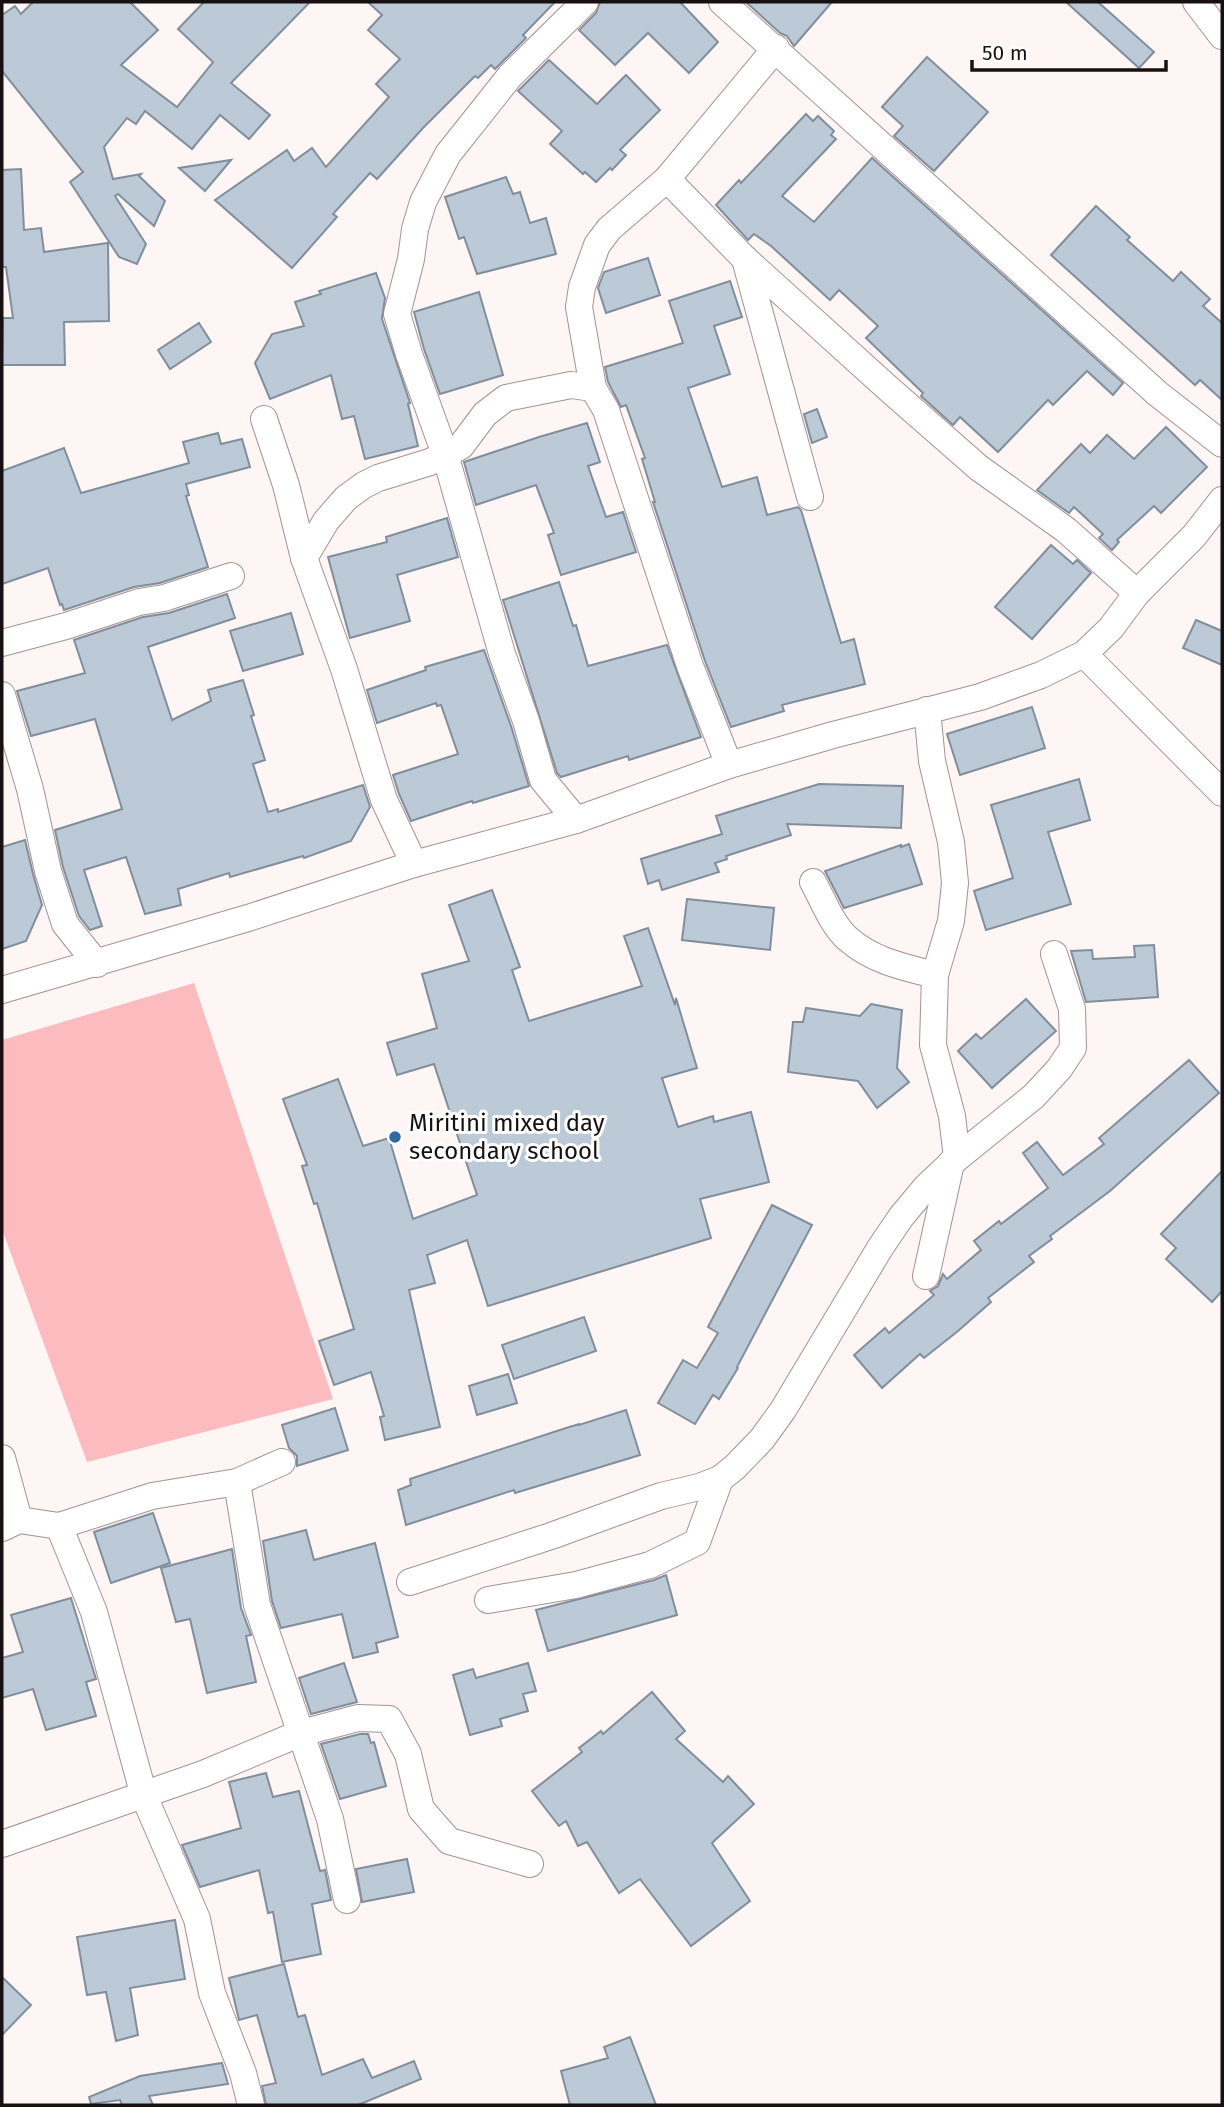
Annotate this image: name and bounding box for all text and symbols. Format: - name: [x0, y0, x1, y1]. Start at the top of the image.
- scale bar: [972, 28, 1166, 72]
- text: 50 m: [982, 40, 1028, 66]
- place label: Miritini mixed day secondary school: [409, 1109, 605, 1165]
- marker: Miritini mixed day secondary school: [387, 1129, 403, 1145]

